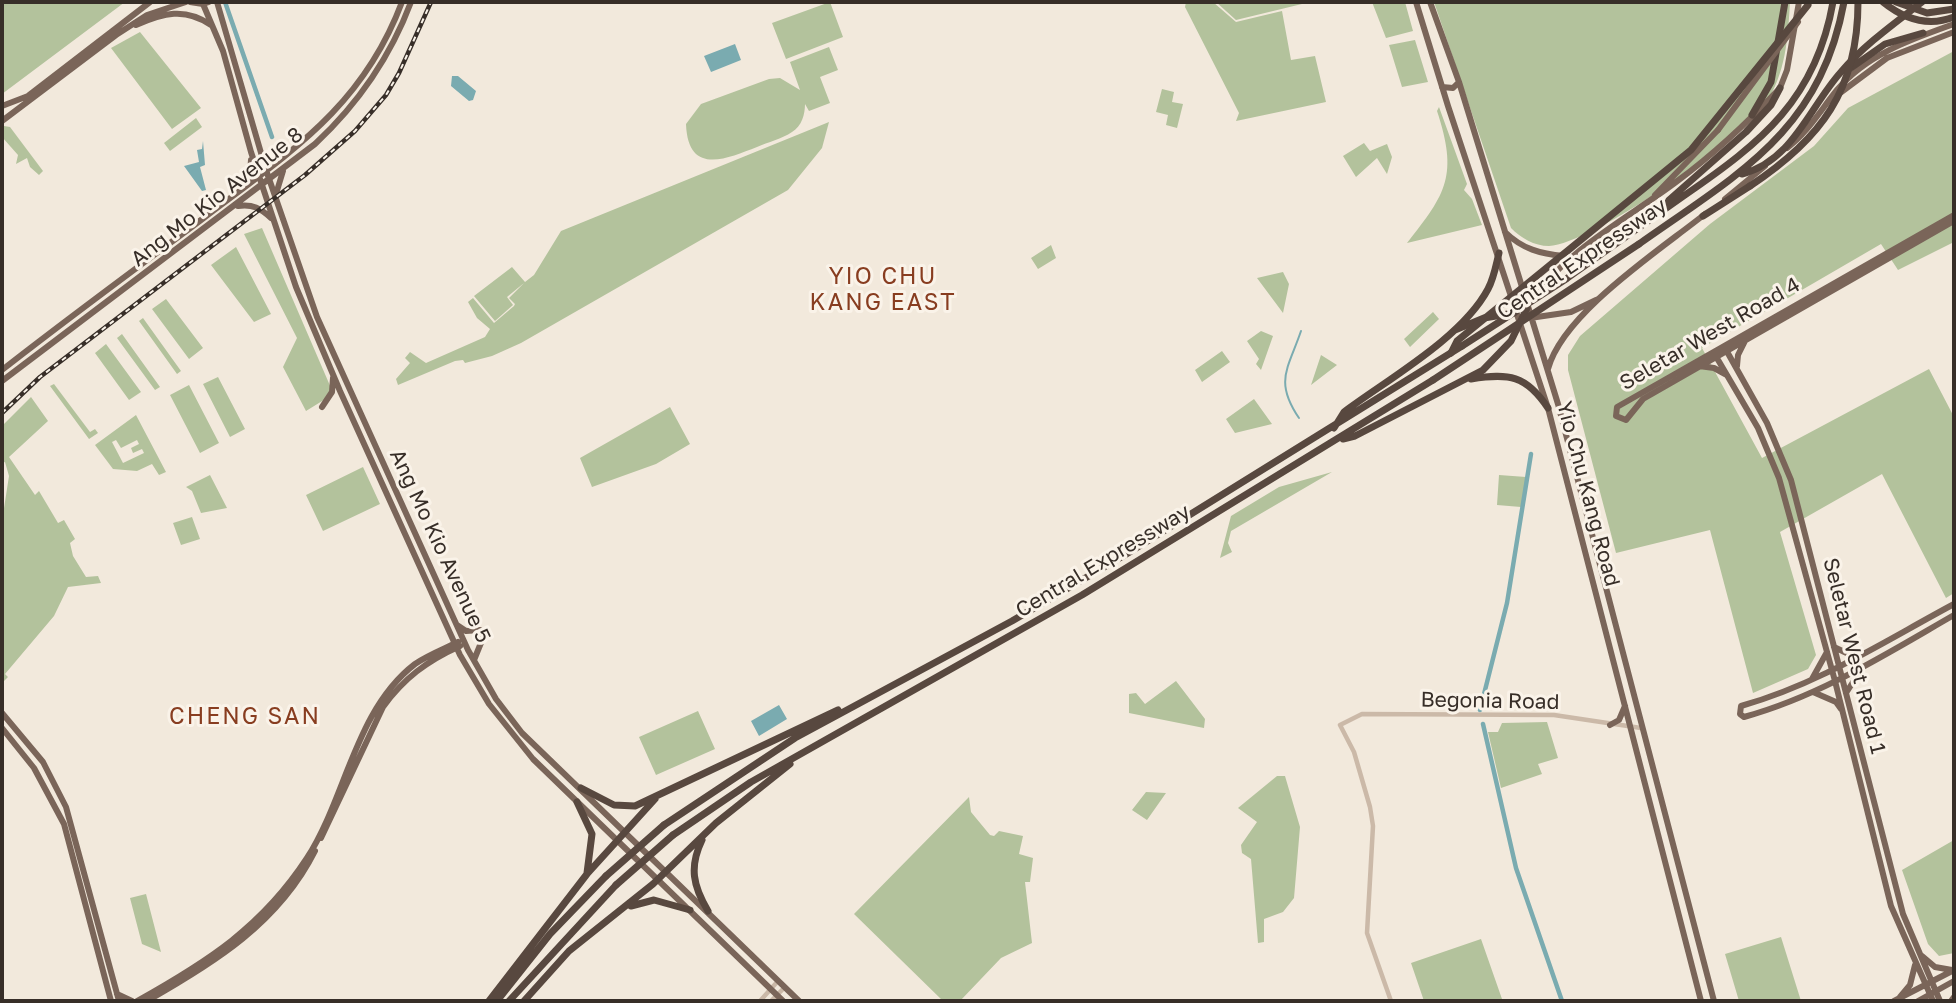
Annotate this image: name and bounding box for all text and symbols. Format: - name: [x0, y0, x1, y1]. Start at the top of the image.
- street label: Ang Mo Kio Avenue 8: [126, 122, 308, 272]
- street label: Central Expressway: [1493, 193, 1671, 325]
- district label: YIO CHU KANG EAST: [811, 263, 955, 317]
- street label: Seletar West Road 4: [1615, 272, 1805, 396]
- street label: Yio Chu Kang Road: [1551, 399, 1625, 589]
- street label: Ang Mo Kio Avenue 5: [384, 445, 496, 647]
- street label: Central Expressway: [1011, 499, 1195, 623]
- street label: Seletar West Road 1: [1817, 555, 1891, 757]
- street label: Begonia Road: [1420, 687, 1560, 715]
- district label: CHENG SAN: [170, 703, 320, 731]

